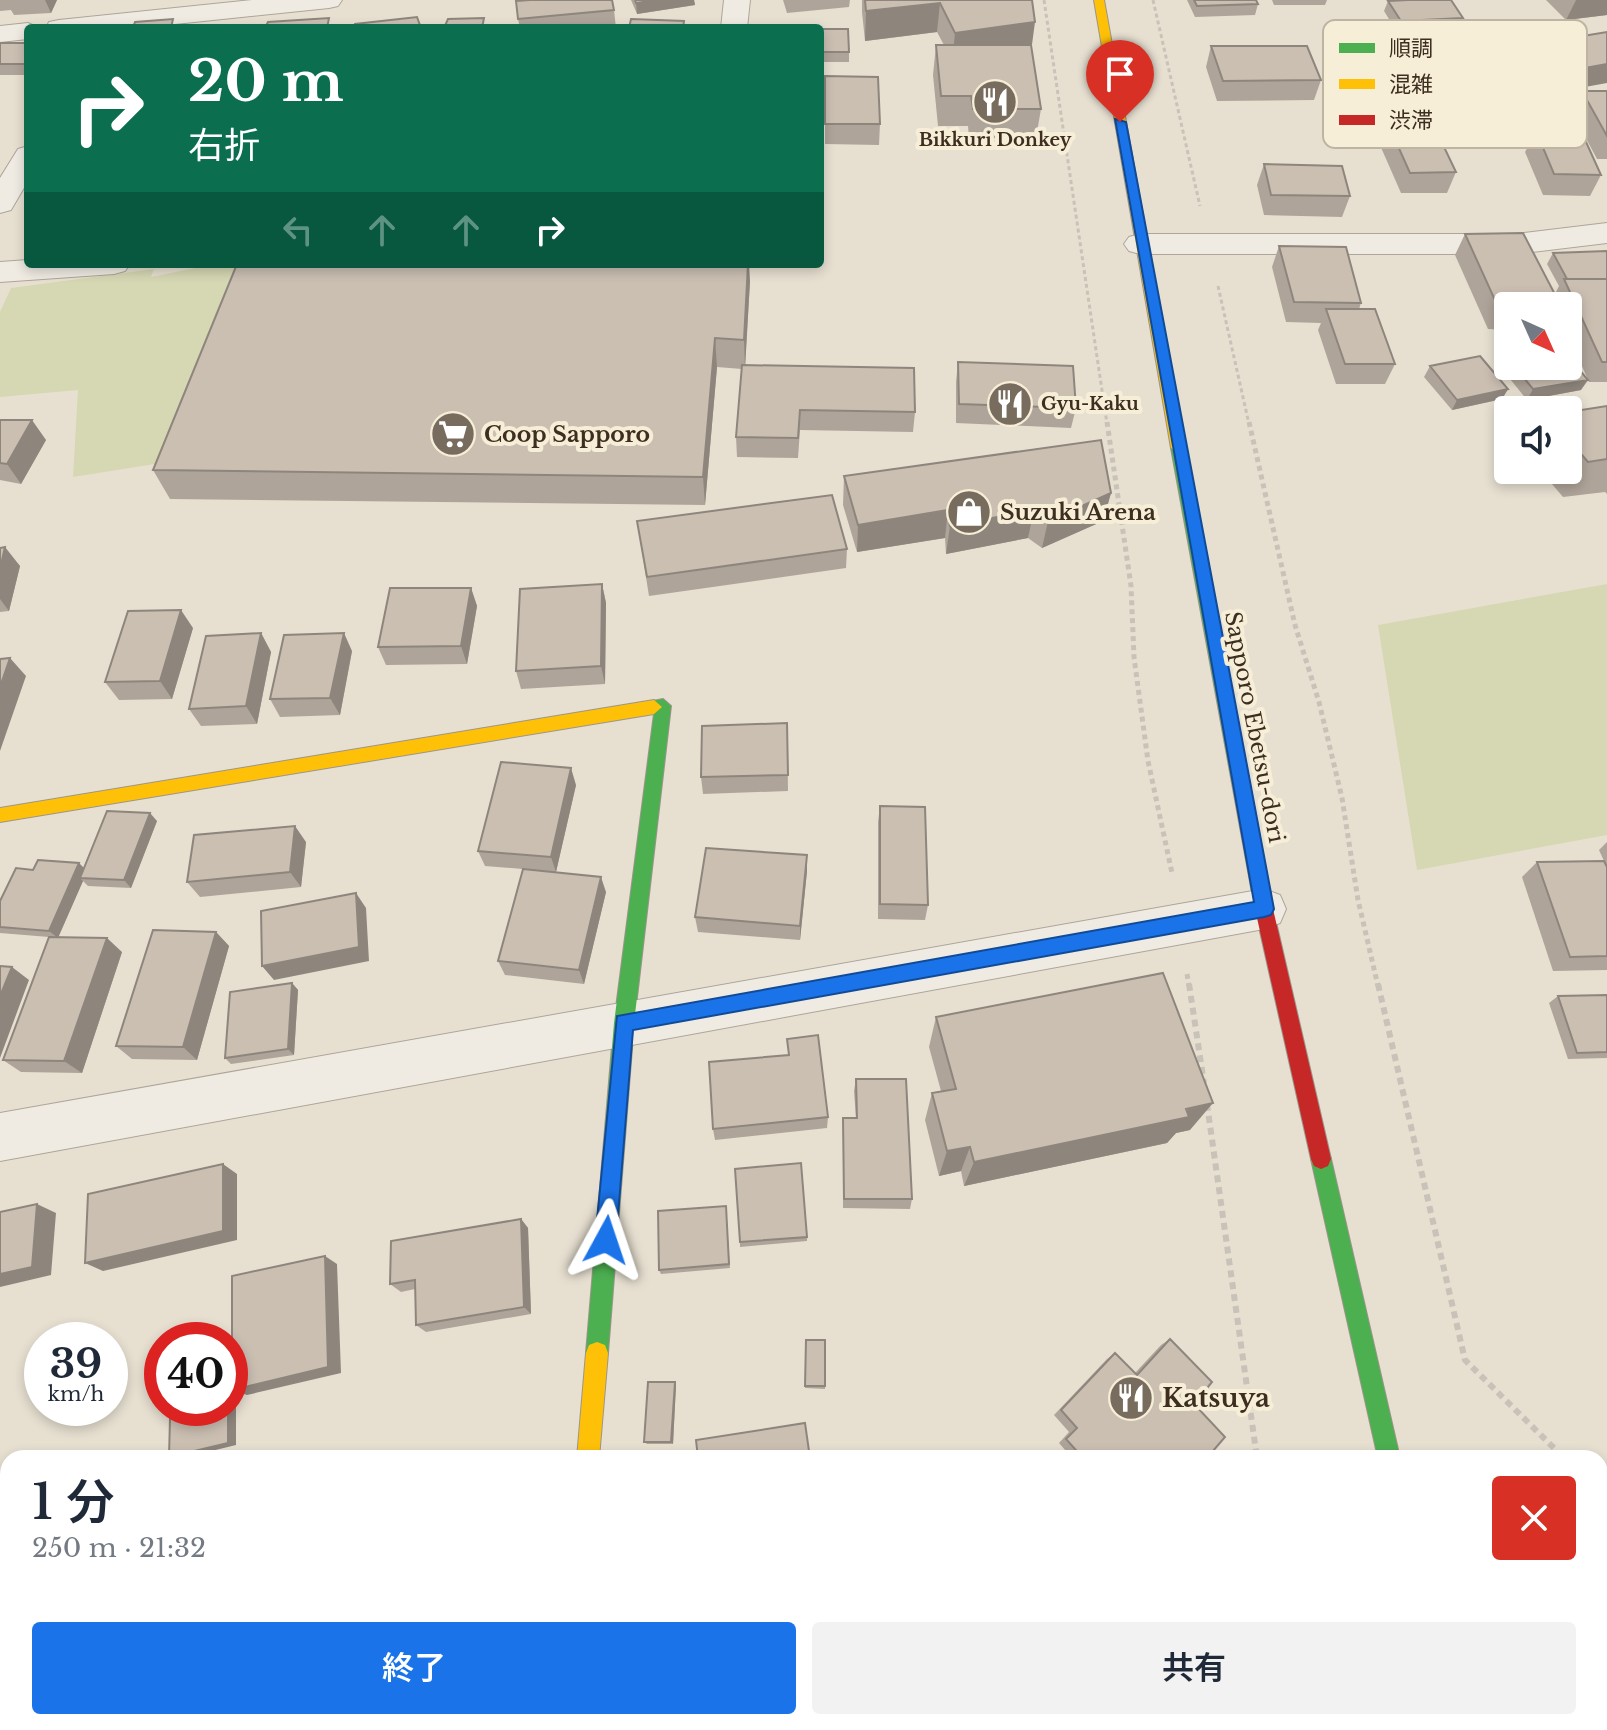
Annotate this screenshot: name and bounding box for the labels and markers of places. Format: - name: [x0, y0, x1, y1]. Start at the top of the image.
- pin: [1086, 40, 1154, 122]
- restaurant icon: Bikkuri Donkey: [971, 78, 1019, 126]
- place label: Bikkuri Donkey: [919, 129, 1072, 151]
- restaurant icon: Gyu-Kaku: [986, 380, 1034, 428]
- place label: Gyu-Kaku: [1041, 393, 1139, 415]
- supermarket icon: Coop Sapporo: [429, 410, 477, 458]
- place label: Coop Sapporo: [484, 421, 650, 448]
- shop icon: Suzuki Arena: [945, 488, 993, 536]
- place label: Suzuki Arena: [1000, 499, 1156, 526]
- restaurant icon: Katsuya: [1107, 1374, 1155, 1422]
- place label: Katsuya: [1162, 1382, 1270, 1414]

